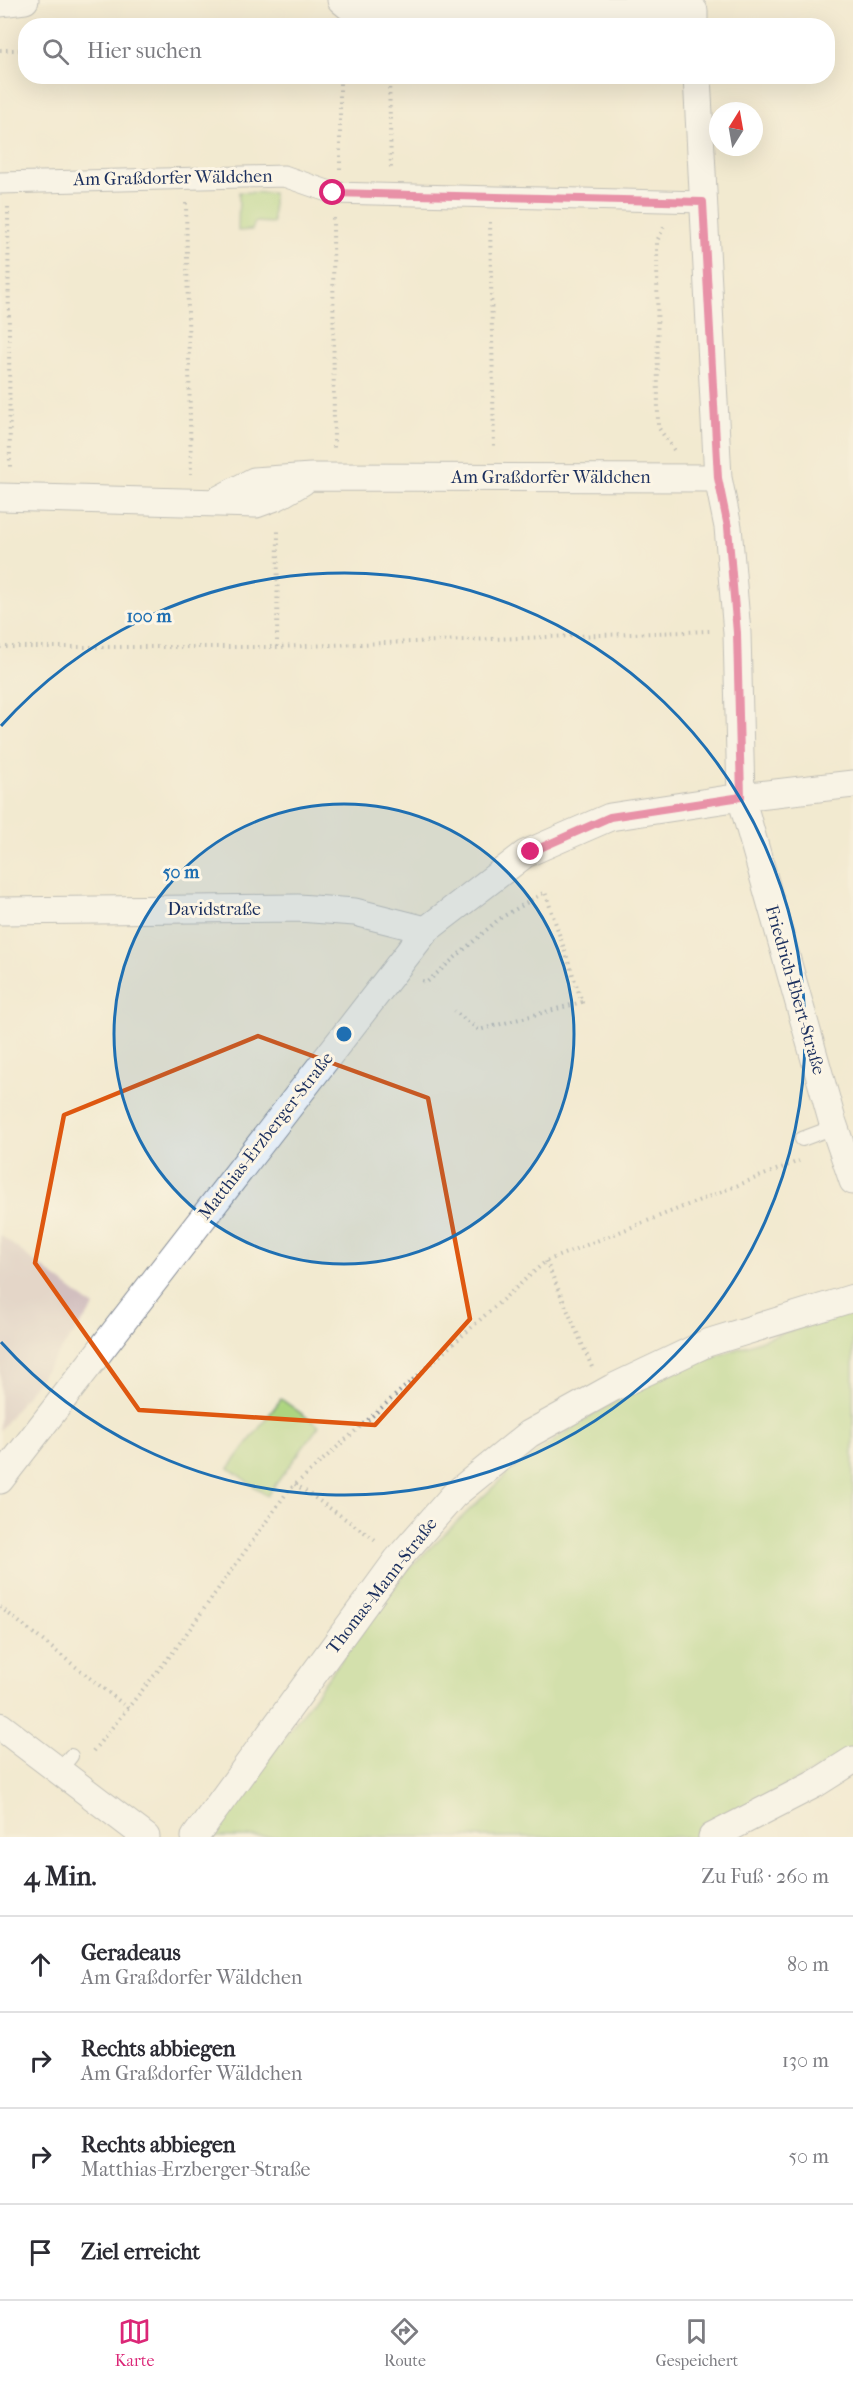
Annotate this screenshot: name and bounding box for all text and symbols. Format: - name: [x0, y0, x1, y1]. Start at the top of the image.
- search box: [18, 18, 835, 84]
- icon: search: [39, 35, 72, 68]
- text: Hier suchen: [87, 38, 202, 64]
- north arrow: [709, 102, 763, 156]
- street label: Am Graßdorfer Wäldchen: [72, 166, 273, 190]
- route start: [319, 179, 345, 205]
- street label: Am Graßdorfer Wäldchen: [450, 467, 651, 488]
- text: 100 m: [126, 606, 173, 627]
- route end: [517, 838, 543, 864]
- text: 50 m: [163, 862, 200, 883]
- street label: Davidstraße: [167, 899, 261, 920]
- street label: Friedrich-Ebert-Straße: [761, 903, 829, 1077]
- centre of rings: [334, 1024, 354, 1044]
- street label: Matthias-Erzberger-Straße: [194, 1048, 338, 1224]
- street label: Thomas-Mann-Straße: [322, 1514, 442, 1658]
- text: 4 Min.: [24, 1861, 97, 1892]
- text: Zu Fuß · 260 m: [701, 1865, 829, 1888]
- text: Geradeaus: [81, 1940, 181, 1966]
- icon: ahead: [24, 1948, 57, 1981]
- text: 80 m: [787, 1953, 829, 1976]
- text: Am Graßdorfer Wäldchen: [81, 1966, 302, 1989]
- text: Rechts abbiegen: [81, 2036, 236, 2062]
- icon: right: [24, 2044, 57, 2077]
- text: 130 m: [782, 2049, 829, 2072]
- text: Am Graßdorfer Wäldchen: [81, 2062, 302, 2085]
- text: Rechts abbiegen: [81, 2132, 236, 2158]
- icon: right: [24, 2140, 57, 2173]
- text: 50 m: [788, 2145, 829, 2168]
- text: Matthias-Erzberger-Straße: [81, 2158, 311, 2181]
- icon: arrive: [24, 2236, 57, 2269]
- text: Ziel erreicht: [81, 2239, 200, 2265]
- tab: Karte: [115, 2315, 154, 2370]
- tab: Route: [384, 2315, 426, 2370]
- tab: Gespeichert: [655, 2315, 738, 2370]

